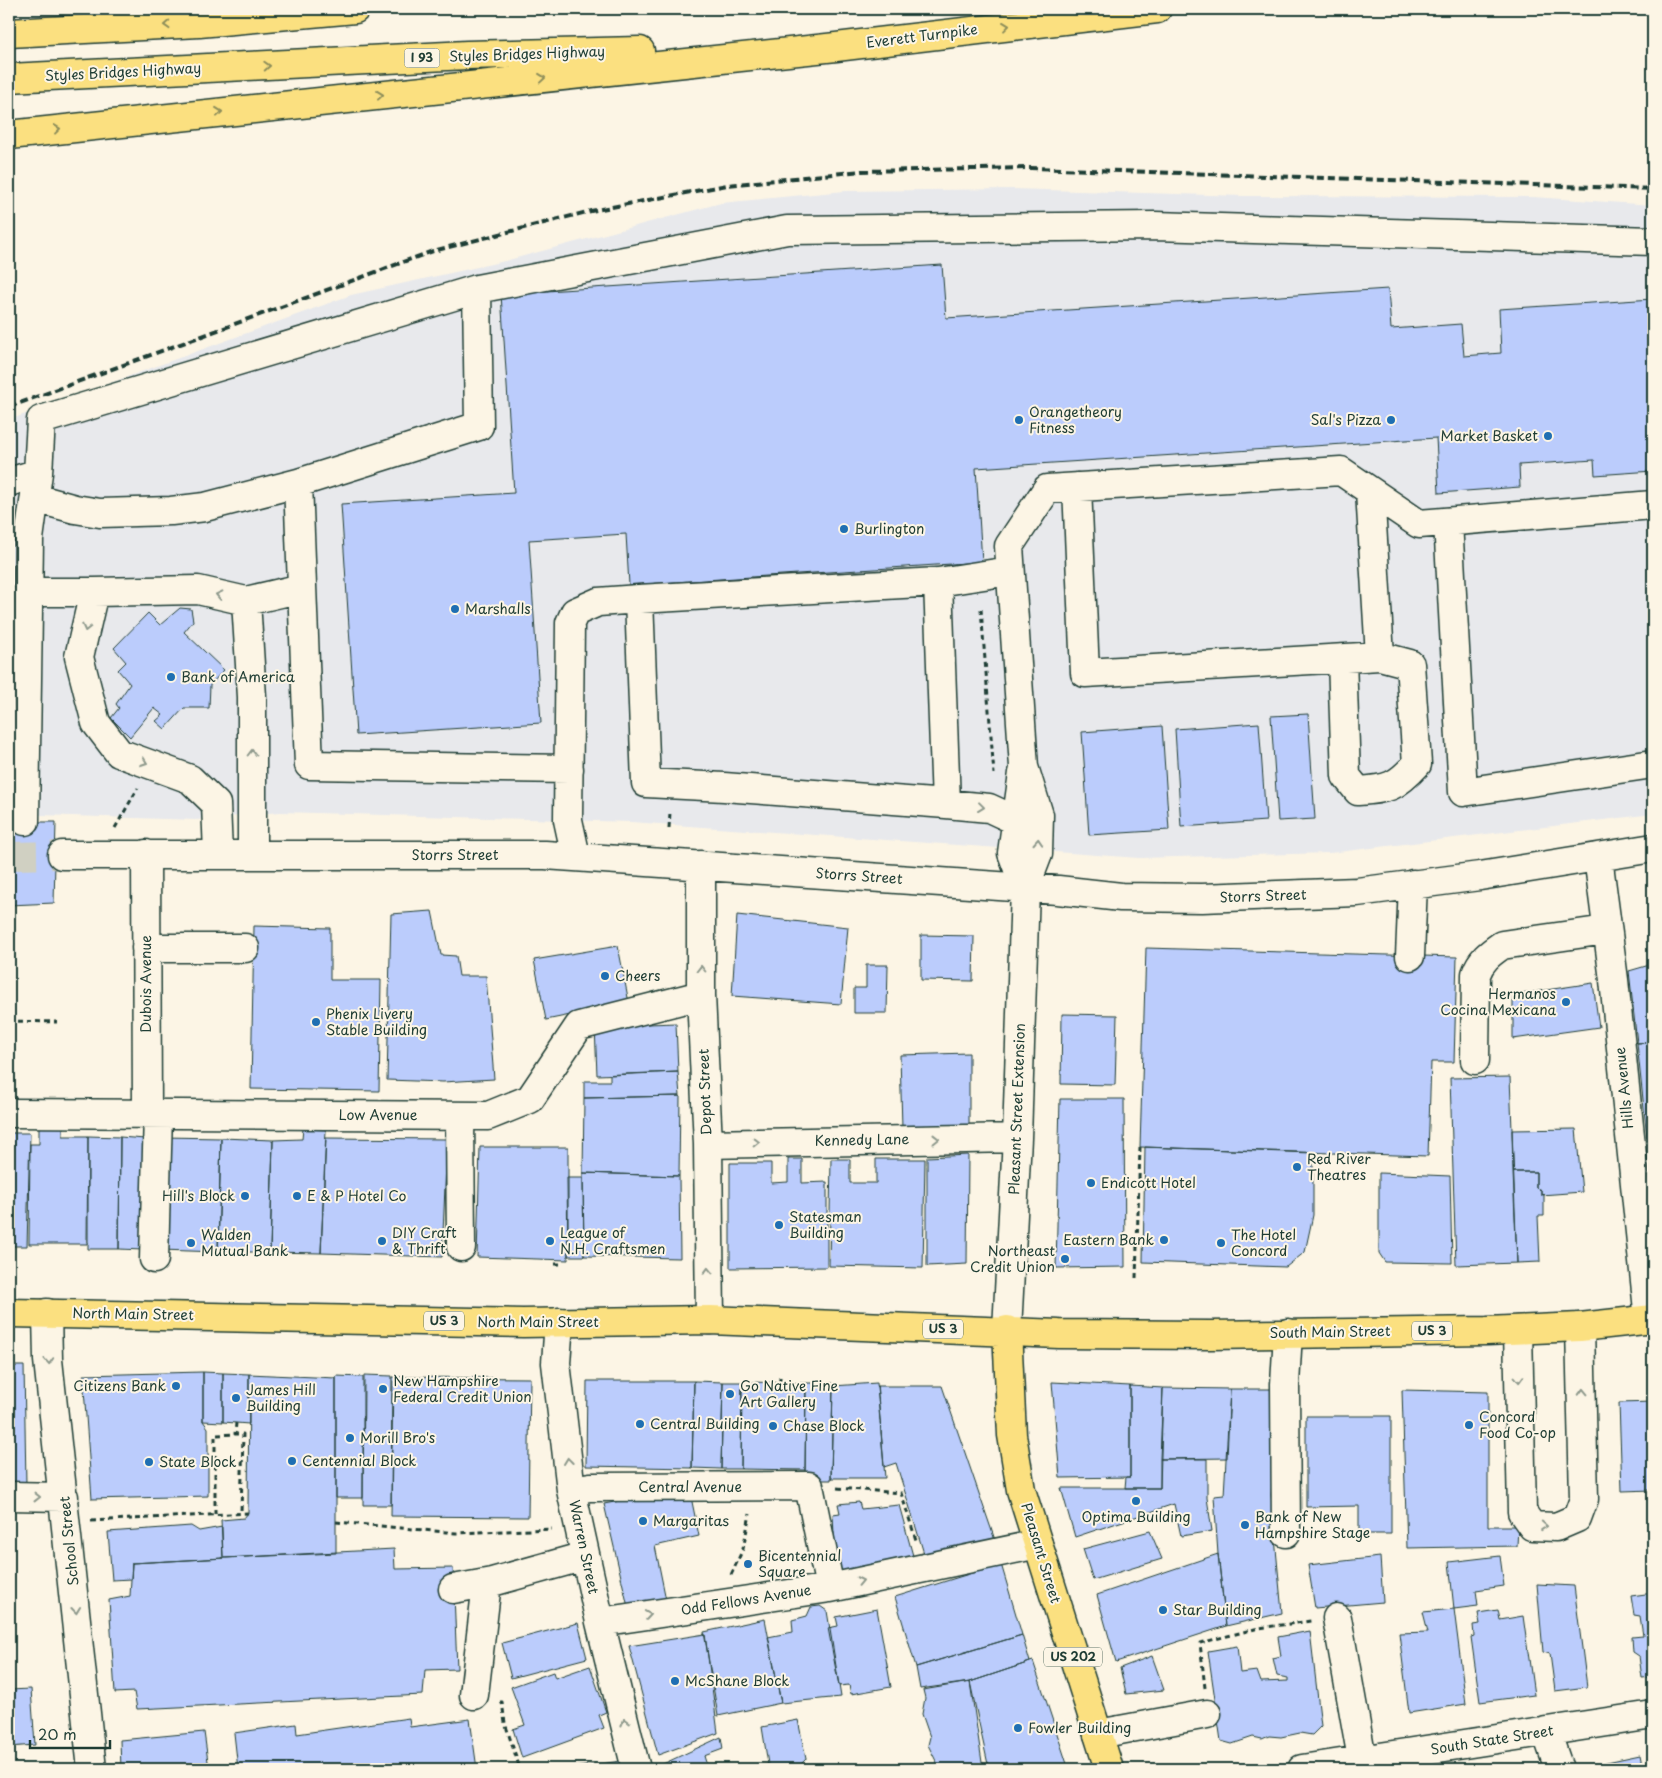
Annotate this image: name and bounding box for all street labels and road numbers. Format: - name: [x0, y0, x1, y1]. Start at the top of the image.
- street label: Everett Turnpike: [865, 18, 979, 53]
- street label: Styles Bridges Highway: [449, 40, 605, 67]
- road number: I 93: [404, 48, 440, 68]
- street label: Styles Bridges Highway: [44, 57, 202, 86]
- street label: Storrs Street: [411, 844, 499, 865]
- street label: Storrs Street: [815, 862, 903, 889]
- street label: Storrs Street: [1219, 883, 1307, 908]
- street label: Dubois Avenue: [135, 935, 156, 1033]
- street label: Pleasant Street Extension: [1003, 1023, 1030, 1195]
- street label: Hills Avenue: [1609, 1046, 1638, 1130]
- street label: Depot Street: [692, 1048, 717, 1136]
- street label: Low Avenue: [339, 1104, 418, 1125]
- street label: Kennedy Lane: [815, 1128, 910, 1151]
- street label: North Main Street: [72, 1302, 194, 1325]
- street label: North Main Street: [477, 1311, 599, 1332]
- road number: US 3: [424, 1312, 464, 1330]
- road number: US 3: [923, 1320, 963, 1338]
- street label: South Main Street: [1269, 1320, 1391, 1343]
- road number: US 3: [1412, 1322, 1452, 1340]
- street label: Central Avenue: [638, 1476, 742, 1497]
- street label: School Street: [53, 1495, 84, 1587]
- street label: Warren Street: [564, 1498, 605, 1596]
- street label: Pleasant Street: [1016, 1500, 1067, 1606]
- street label: Odd Fellows Avenue: [679, 1579, 813, 1620]
- road number: US 202: [1044, 1648, 1102, 1666]
- street label: South State Street: [1429, 1719, 1555, 1760]

